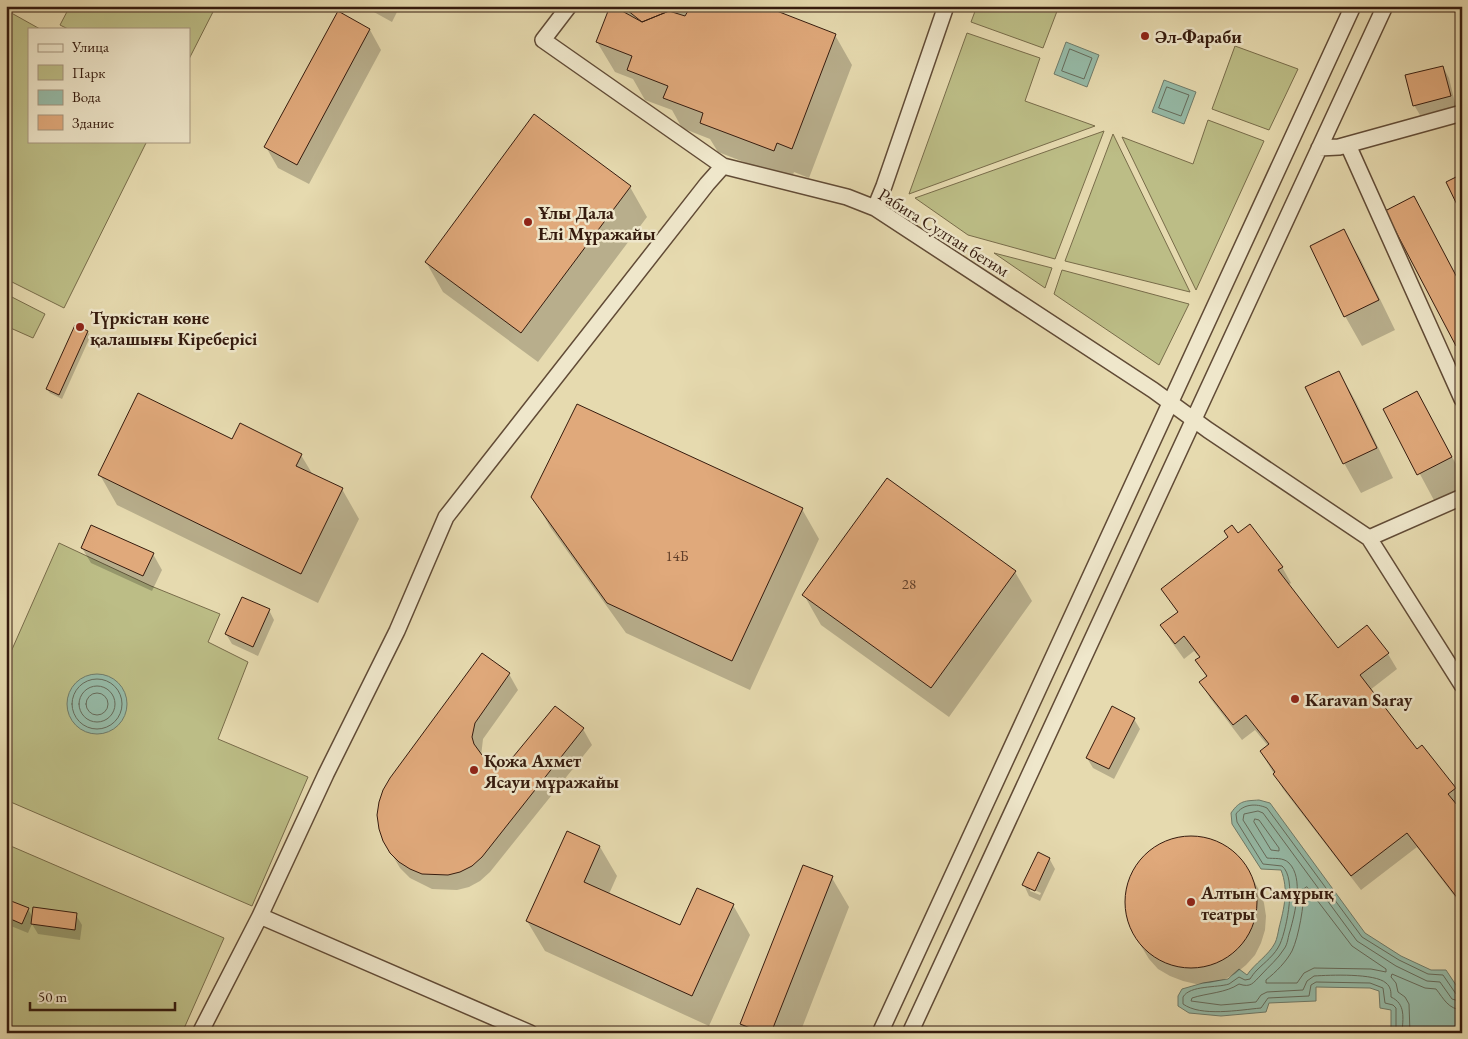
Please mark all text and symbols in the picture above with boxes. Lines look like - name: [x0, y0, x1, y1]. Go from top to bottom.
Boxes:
- place label: Әл-Фараби: [1155, 25, 1242, 48]
- legend: [28, 28, 190, 142]
- marker: Әл-Фараби: [1139, 30, 1151, 42]
- text: Улица: [71, 37, 109, 56]
- text: Парк: [72, 63, 105, 82]
- text: Вода: [72, 87, 101, 106]
- text: Здание: [72, 113, 114, 132]
- street label: Рабига Султан бегим: [874, 182, 1014, 282]
- place label: Ұлы Дала Елі Мұражайы: [538, 201, 656, 245]
- marker: Ұлы Дала Елі Мұражайы: [522, 216, 534, 228]
- place label: Түркістан көне қалашығы Кіреберісі: [90, 306, 258, 350]
- marker: Түркістан көне қалашығы Кіреберісі: [74, 321, 86, 333]
- house number: 14Б: [665, 546, 689, 565]
- house number: 28: [902, 574, 916, 593]
- place label: Karavan Saray: [1305, 688, 1413, 711]
- marker: Karavan Saray: [1289, 693, 1301, 705]
- place label: Қожа Ахмет Ясауи мұражайы: [483, 749, 619, 793]
- marker: Қожа Ахмет Ясауи мұражайы: [468, 764, 480, 776]
- place label: Алтын Самұрық театры: [1200, 881, 1334, 925]
- marker: Алтын Самұрық театры: [1185, 896, 1197, 908]
- scale bar: [30, 979, 175, 1011]
- text: 50 m: [38, 987, 67, 1006]

